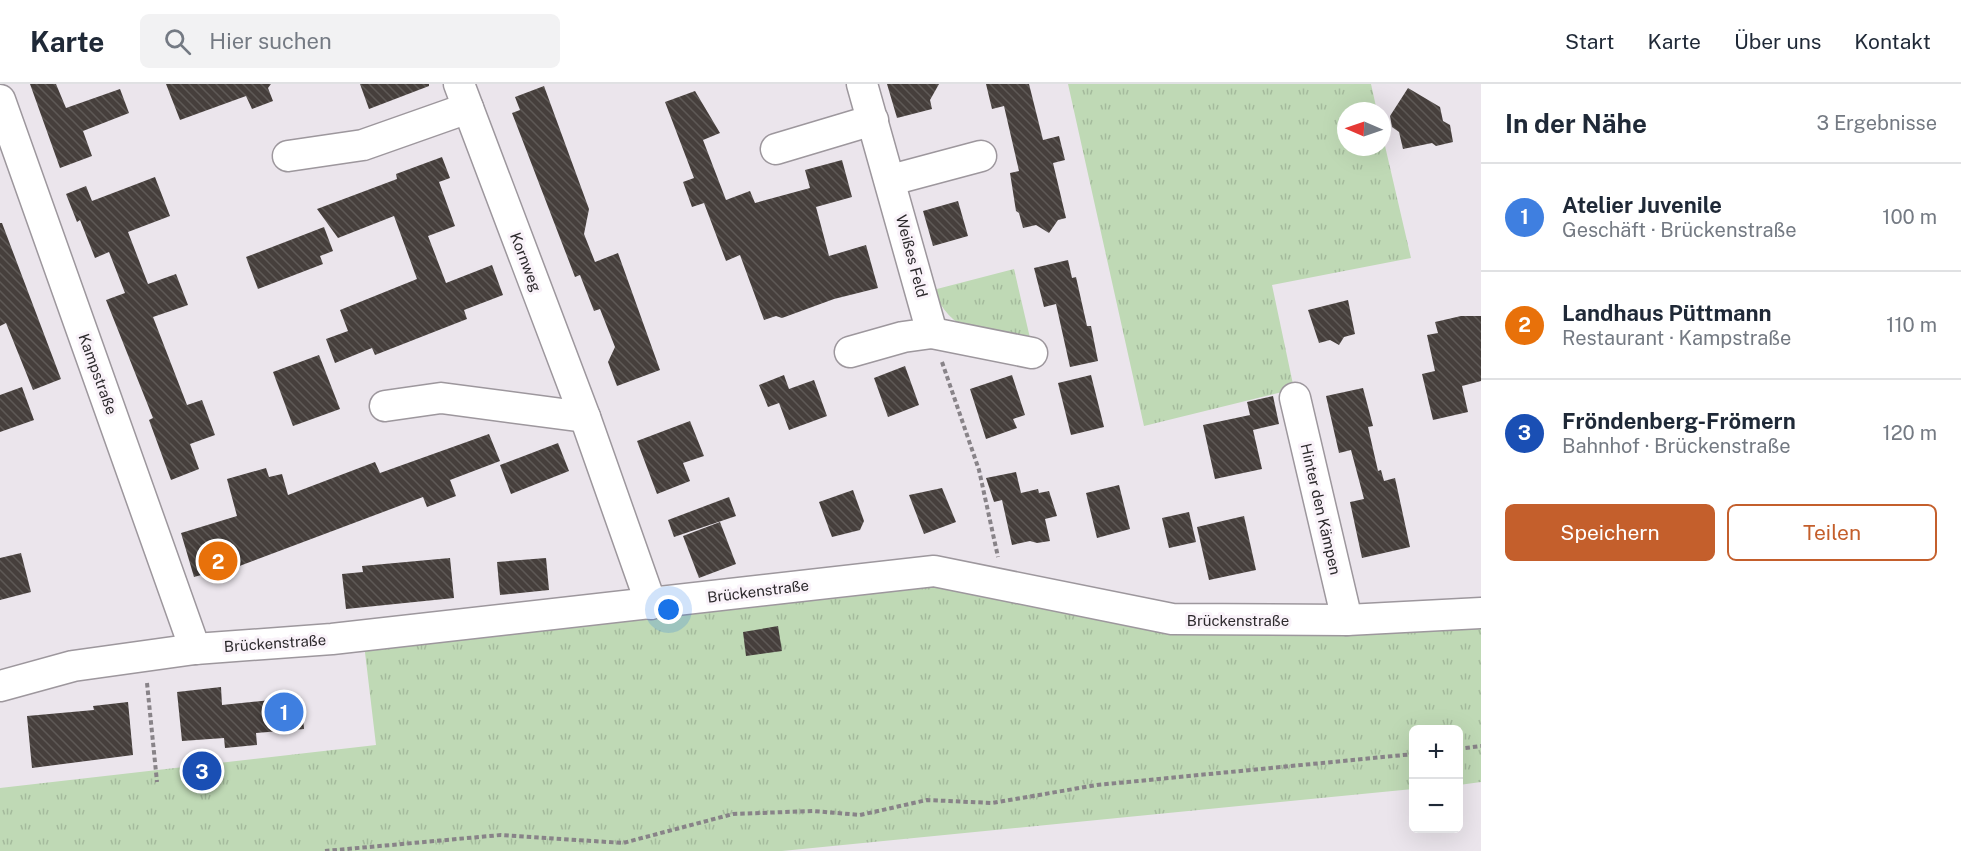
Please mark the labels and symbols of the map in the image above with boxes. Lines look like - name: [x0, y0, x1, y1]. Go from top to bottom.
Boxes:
- north arrow: [1337, 102, 1391, 156]
- street label: Weißes Feld: [893, 213, 931, 299]
- street label: Kornweg: [507, 230, 545, 294]
- street label: Kampstraße: [76, 331, 120, 417]
- street label: Hinter den Kämpen: [1298, 442, 1344, 576]
- pin: 2: [198, 538, 238, 584]
- street label: Brückenstraße: [706, 576, 810, 606]
- your location: [654, 595, 683, 624]
- street label: Brückenstraße: [1187, 612, 1289, 629]
- street label: Brückenstraße: [223, 631, 327, 655]
- pin: 1: [264, 690, 304, 734]
- pin: 3: [182, 748, 222, 794]

